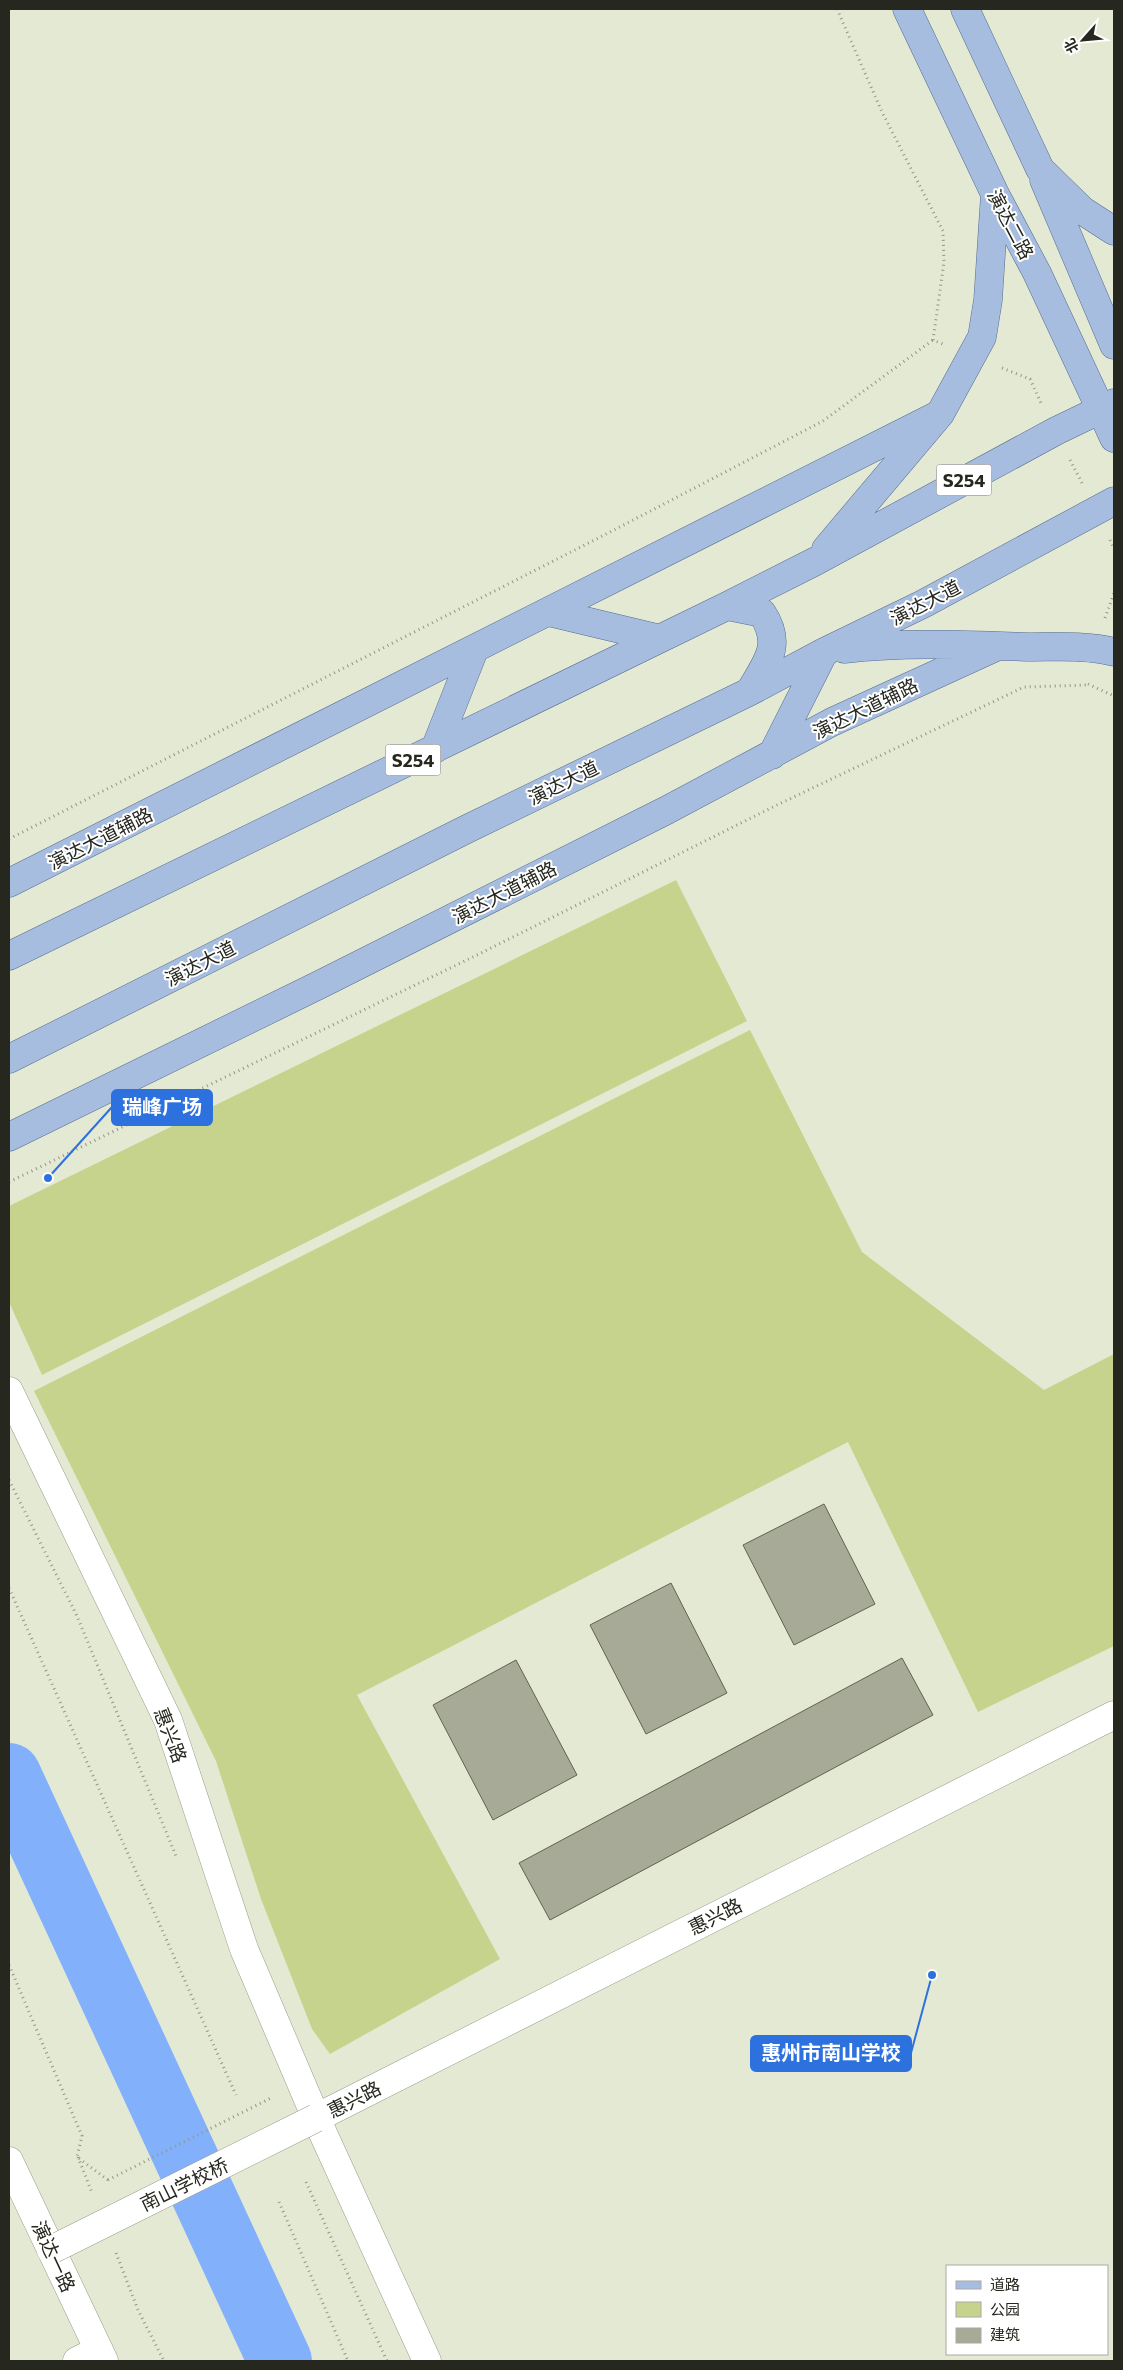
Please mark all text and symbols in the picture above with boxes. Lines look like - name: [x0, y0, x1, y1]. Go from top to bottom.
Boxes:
- north arrow: [1058, 15, 1108, 65]
- text: 北: [1060, 36, 1082, 56]
- street label: 演达二路: [983, 185, 1039, 263]
- road number: S254: [936, 464, 992, 496]
- street label: 演达大道: [886, 574, 964, 630]
- street label: 演达大道辅路: [809, 673, 921, 743]
- road number: S254: [386, 744, 440, 776]
- street label: 演达大道: [524, 755, 602, 809]
- street label: 演达大道辅路: [44, 802, 156, 874]
- street label: 演达大道辅路: [448, 856, 560, 928]
- street label: 演达大道: [161, 935, 239, 991]
- callout: 瑞峰广场: [112, 1090, 212, 1125]
- text: 瑞峰广场: [122, 1094, 202, 1118]
- street label: 惠兴路: [150, 1704, 192, 1766]
- street label: 惠兴路: [684, 1893, 746, 1939]
- callout: 惠州市南山学校: [751, 2036, 911, 2071]
- text: 惠州市南山学校: [761, 2040, 901, 2064]
- street label: 惠兴路: [323, 2076, 385, 2122]
- street label: 南山学校桥: [136, 2153, 232, 2215]
- street label: 演达一路: [28, 2217, 80, 2295]
- legend: [946, 2265, 1108, 2355]
- text: 道路: [990, 2275, 1020, 2293]
- text: 公园: [990, 2300, 1020, 2318]
- text: 建筑: [990, 2325, 1020, 2343]

